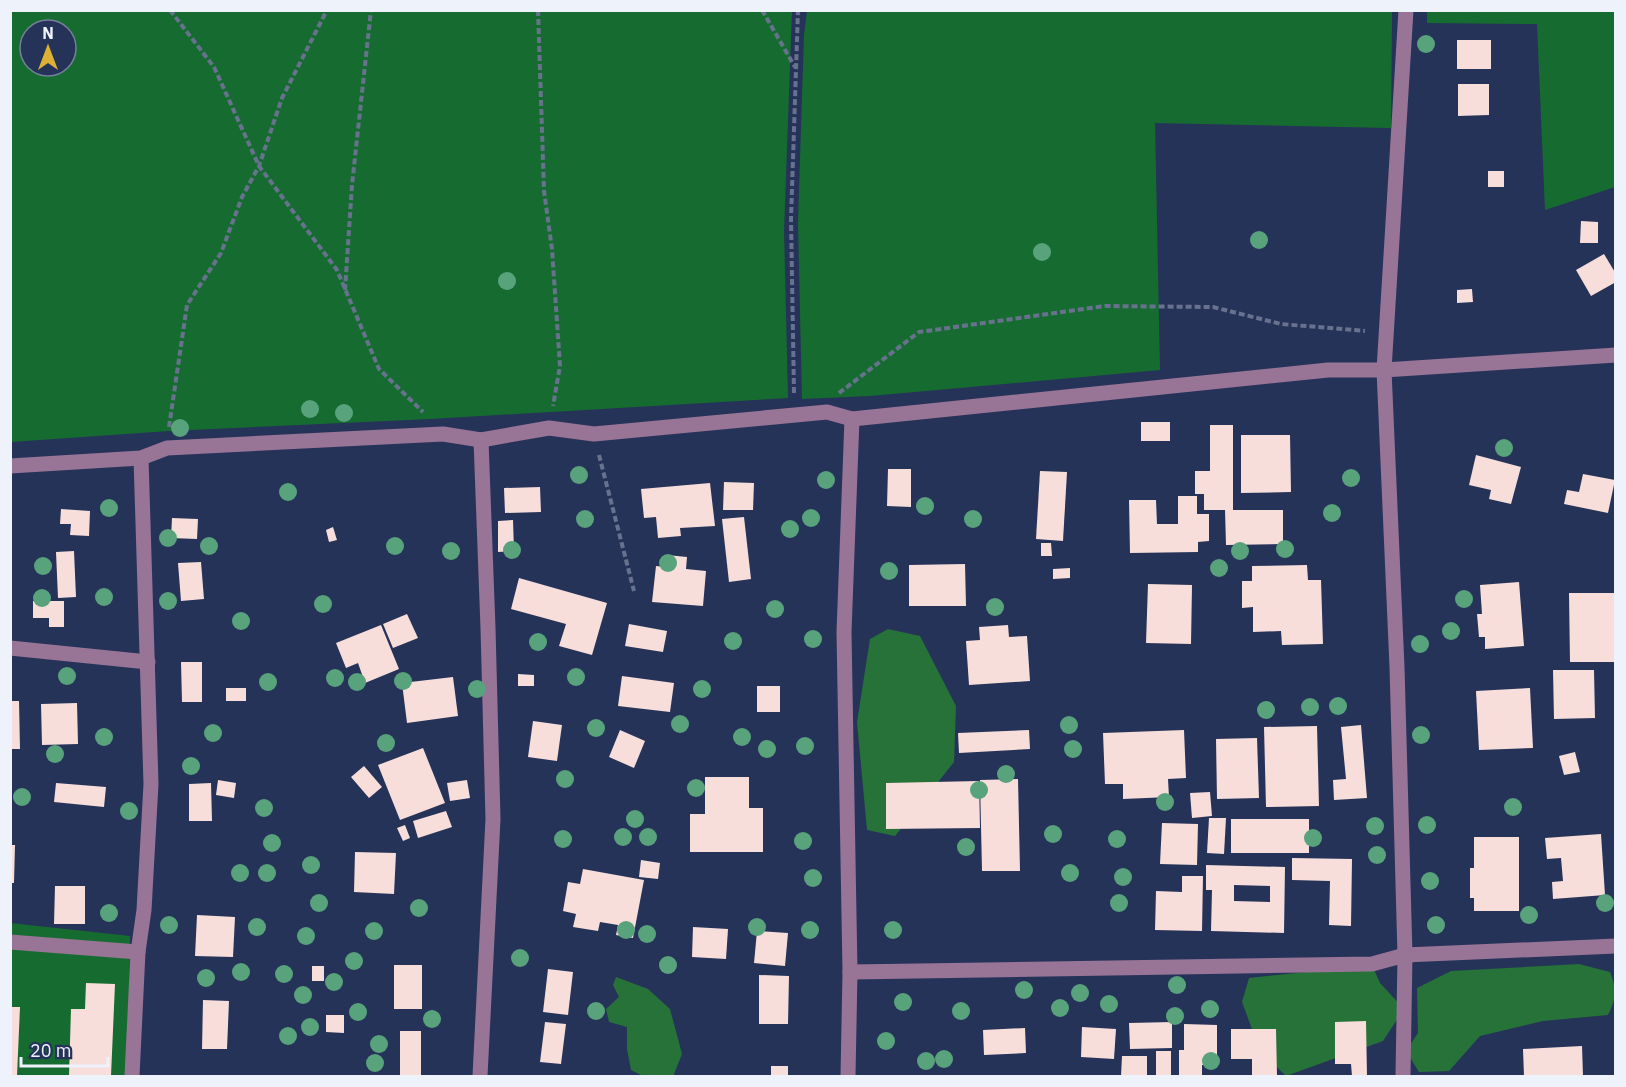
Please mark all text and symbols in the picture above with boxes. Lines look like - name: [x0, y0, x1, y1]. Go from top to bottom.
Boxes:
- north arrow: [18, 18, 78, 78]
- text: N: [42, 23, 54, 43]
- scale bar: [21, 1030, 108, 1068]
- text: 20 m: [30, 1039, 72, 1062]

